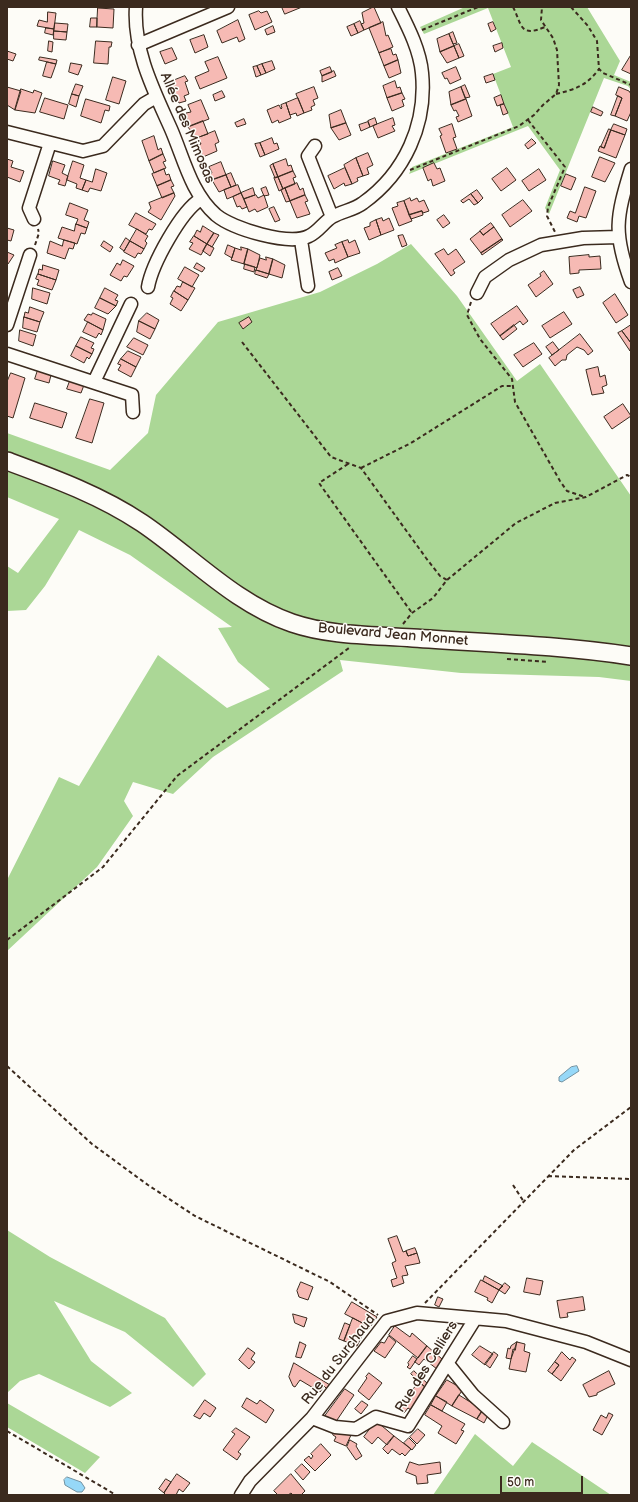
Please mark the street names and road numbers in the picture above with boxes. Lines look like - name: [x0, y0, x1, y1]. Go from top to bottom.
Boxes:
- street label: Allée des Mimosas: [156, 70, 218, 186]
- street label: Boulevard Jean Monnet: [317, 620, 469, 650]
- street label: Rue du Surchaud: [299, 1312, 379, 1408]
- street label: Rue des Celliers: [392, 1318, 462, 1416]

